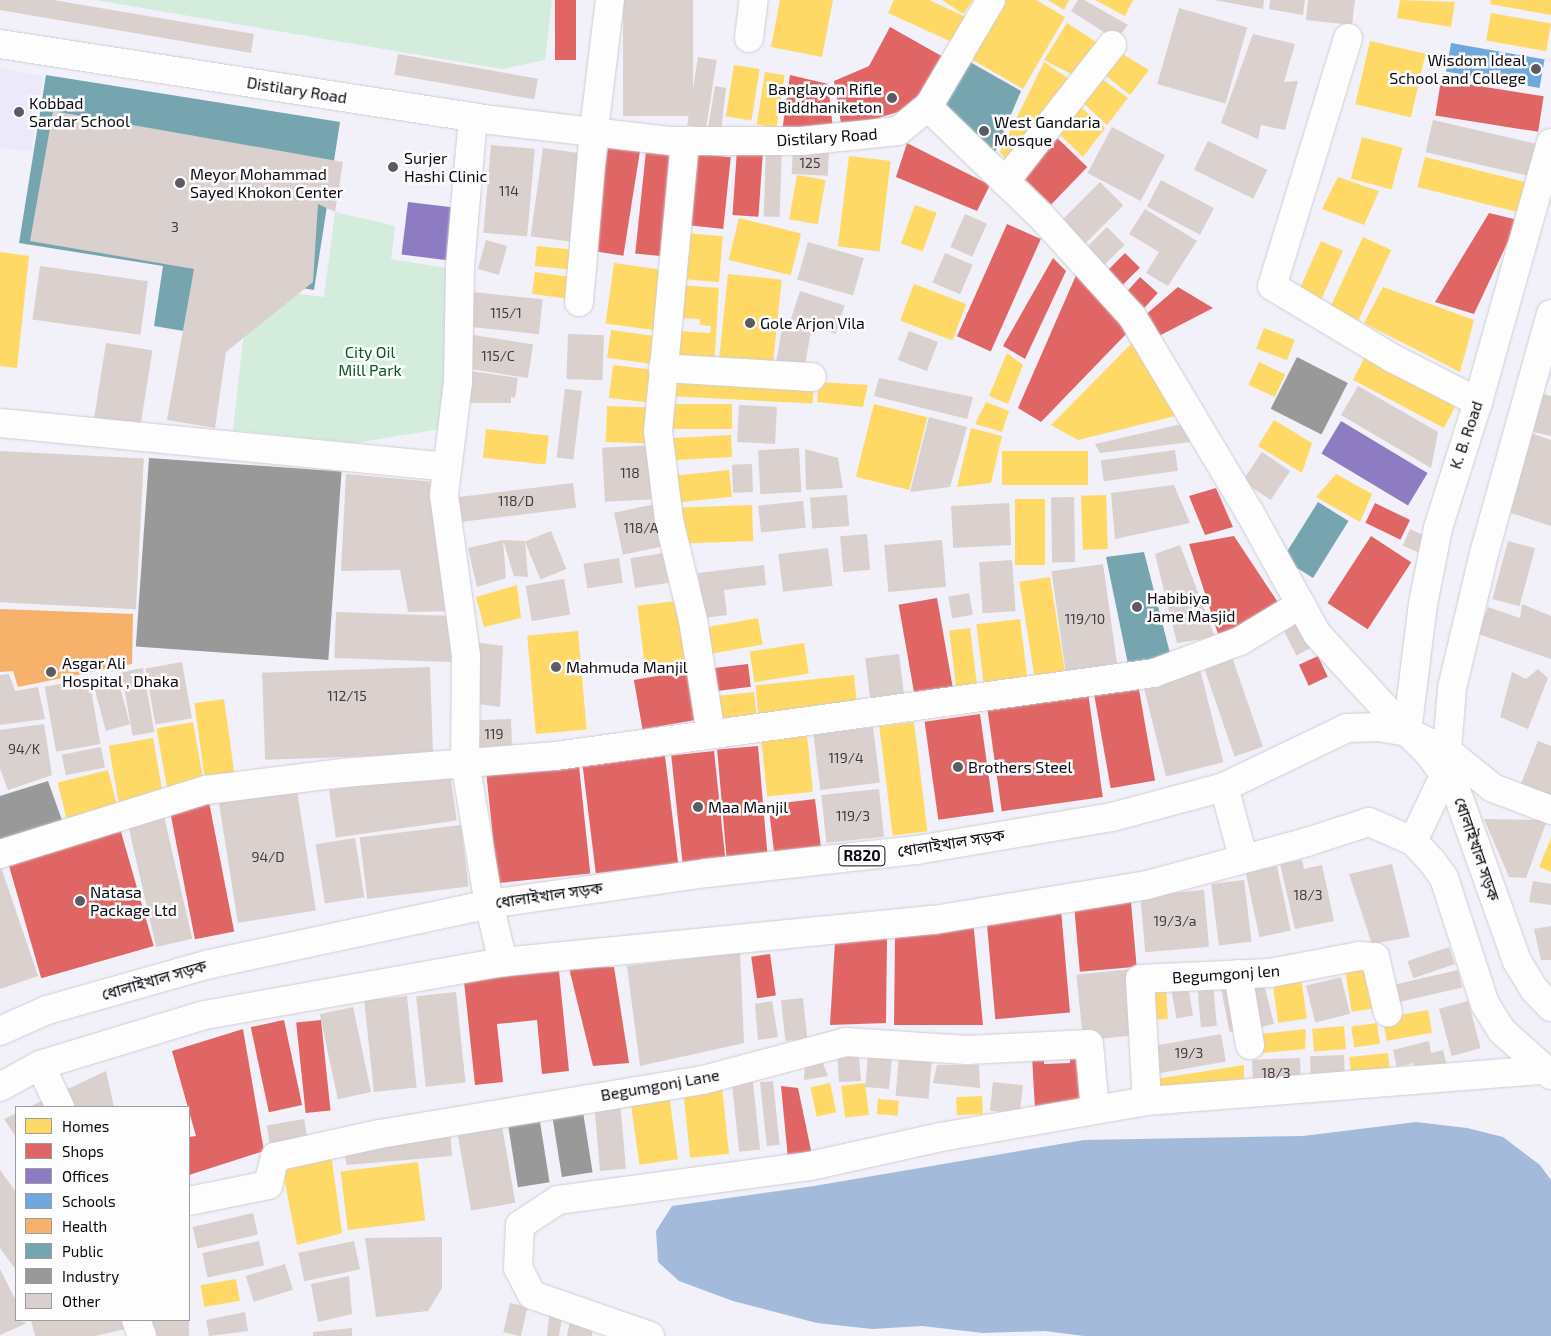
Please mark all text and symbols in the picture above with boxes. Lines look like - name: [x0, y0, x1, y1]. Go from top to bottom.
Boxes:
- place label: Wisdom Ideal School and College: [1389, 50, 1526, 88]
- marker: Wisdom Ideal School and College: [1530, 63, 1542, 75]
- street label: Distilary Road: [245, 73, 349, 107]
- place label: Banglayon Rifle Biddhaniketon: [768, 79, 882, 117]
- marker: Banglayon Rifle Biddhaniketon: [886, 92, 898, 104]
- place label: Kobbad Sardar School: [29, 93, 130, 131]
- marker: Kobbad Sardar School: [13, 106, 25, 118]
- place label: West Gandaria Mosque: [994, 112, 1101, 150]
- street label: Distilary Road: [776, 124, 878, 150]
- marker: West Gandaria Mosque: [978, 125, 990, 137]
- place label: Surjer Hashi Clinic: [404, 148, 487, 186]
- house number: 125: [800, 155, 820, 171]
- marker: Surjer Hashi Clinic: [386, 160, 400, 174]
- place label: Meyor Mohammad Sayed Khokon Center: [190, 164, 343, 202]
- marker: Meyor Mohammad Sayed Khokon Center: [174, 177, 186, 189]
- house number: 114: [499, 183, 519, 199]
- house number: 3: [171, 219, 179, 235]
- house number: 115/1: [490, 305, 522, 321]
- place label: Gole Arjon Vila: [760, 313, 866, 333]
- marker: Gole Arjon Vila: [744, 317, 756, 329]
- park label: City Oil Mill Park: [338, 342, 402, 380]
- house number: 115/C: [481, 348, 515, 364]
- street label: K. B. Road: [1445, 398, 1487, 472]
- house number: 118: [620, 465, 640, 481]
- house number: 118/D: [498, 493, 534, 509]
- house number: 118/A: [624, 520, 658, 536]
- place label: Habibiya Jame Masjid: [1147, 588, 1235, 626]
- marker: Habibiya Jame Masjid: [1131, 601, 1143, 613]
- house number: 119/10: [1065, 611, 1105, 627]
- place label: Asgar Ali Hospital , Dhaka: [62, 653, 179, 691]
- place label: Mahmuda Manjil: [566, 657, 688, 677]
- marker: Mahmuda Manjil: [550, 661, 562, 673]
- marker: Asgar Ali Hospital , Dhaka: [44, 665, 58, 679]
- house number: 112/15: [327, 688, 367, 704]
- house number: 119: [484, 726, 504, 742]
- house number: 94/K: [8, 741, 40, 757]
- house number: 119/4: [829, 750, 863, 766]
- place label: Brothers Steel: [968, 757, 1072, 777]
- marker: Brothers Steel: [952, 761, 964, 773]
- street label: ধোলাইখাল সড়ক: [1450, 795, 1504, 903]
- place label: Maa Manjil: [708, 797, 788, 817]
- marker: Maa Manjil: [692, 801, 704, 813]
- house number: 119/3: [836, 808, 870, 824]
- street label: ধোলাইখাল সড়ক: [896, 825, 1006, 861]
- road number: R820: [838, 844, 886, 868]
- house number: 94/D: [251, 849, 285, 865]
- street label: ধোলাইখাল সড়ক: [494, 878, 604, 912]
- place label: Natasa Package Ltd: [90, 882, 177, 920]
- house number: 18/3: [1293, 887, 1323, 903]
- marker: Natasa Package Ltd: [74, 895, 86, 907]
- house number: 19/3/a: [1153, 913, 1197, 929]
- street label: ধোলাইখাল সড়ক: [99, 956, 209, 1004]
- street label: Begumgonj len: [1171, 961, 1281, 987]
- house number: 19/3: [1175, 1045, 1203, 1061]
- street label: Begumgonj Lane: [599, 1065, 721, 1105]
- house number: 18/3: [1261, 1065, 1291, 1081]
- legend: [15, 1106, 190, 1321]
- text: Homes: [62, 1117, 109, 1135]
- text: Shops: [62, 1142, 104, 1160]
- text: Offices: [62, 1167, 109, 1185]
- text: Schools: [62, 1192, 116, 1210]
- text: Health: [62, 1217, 107, 1235]
- text: Public: [62, 1242, 103, 1260]
- text: Industry: [62, 1267, 119, 1285]
- text: Other: [62, 1292, 101, 1310]

